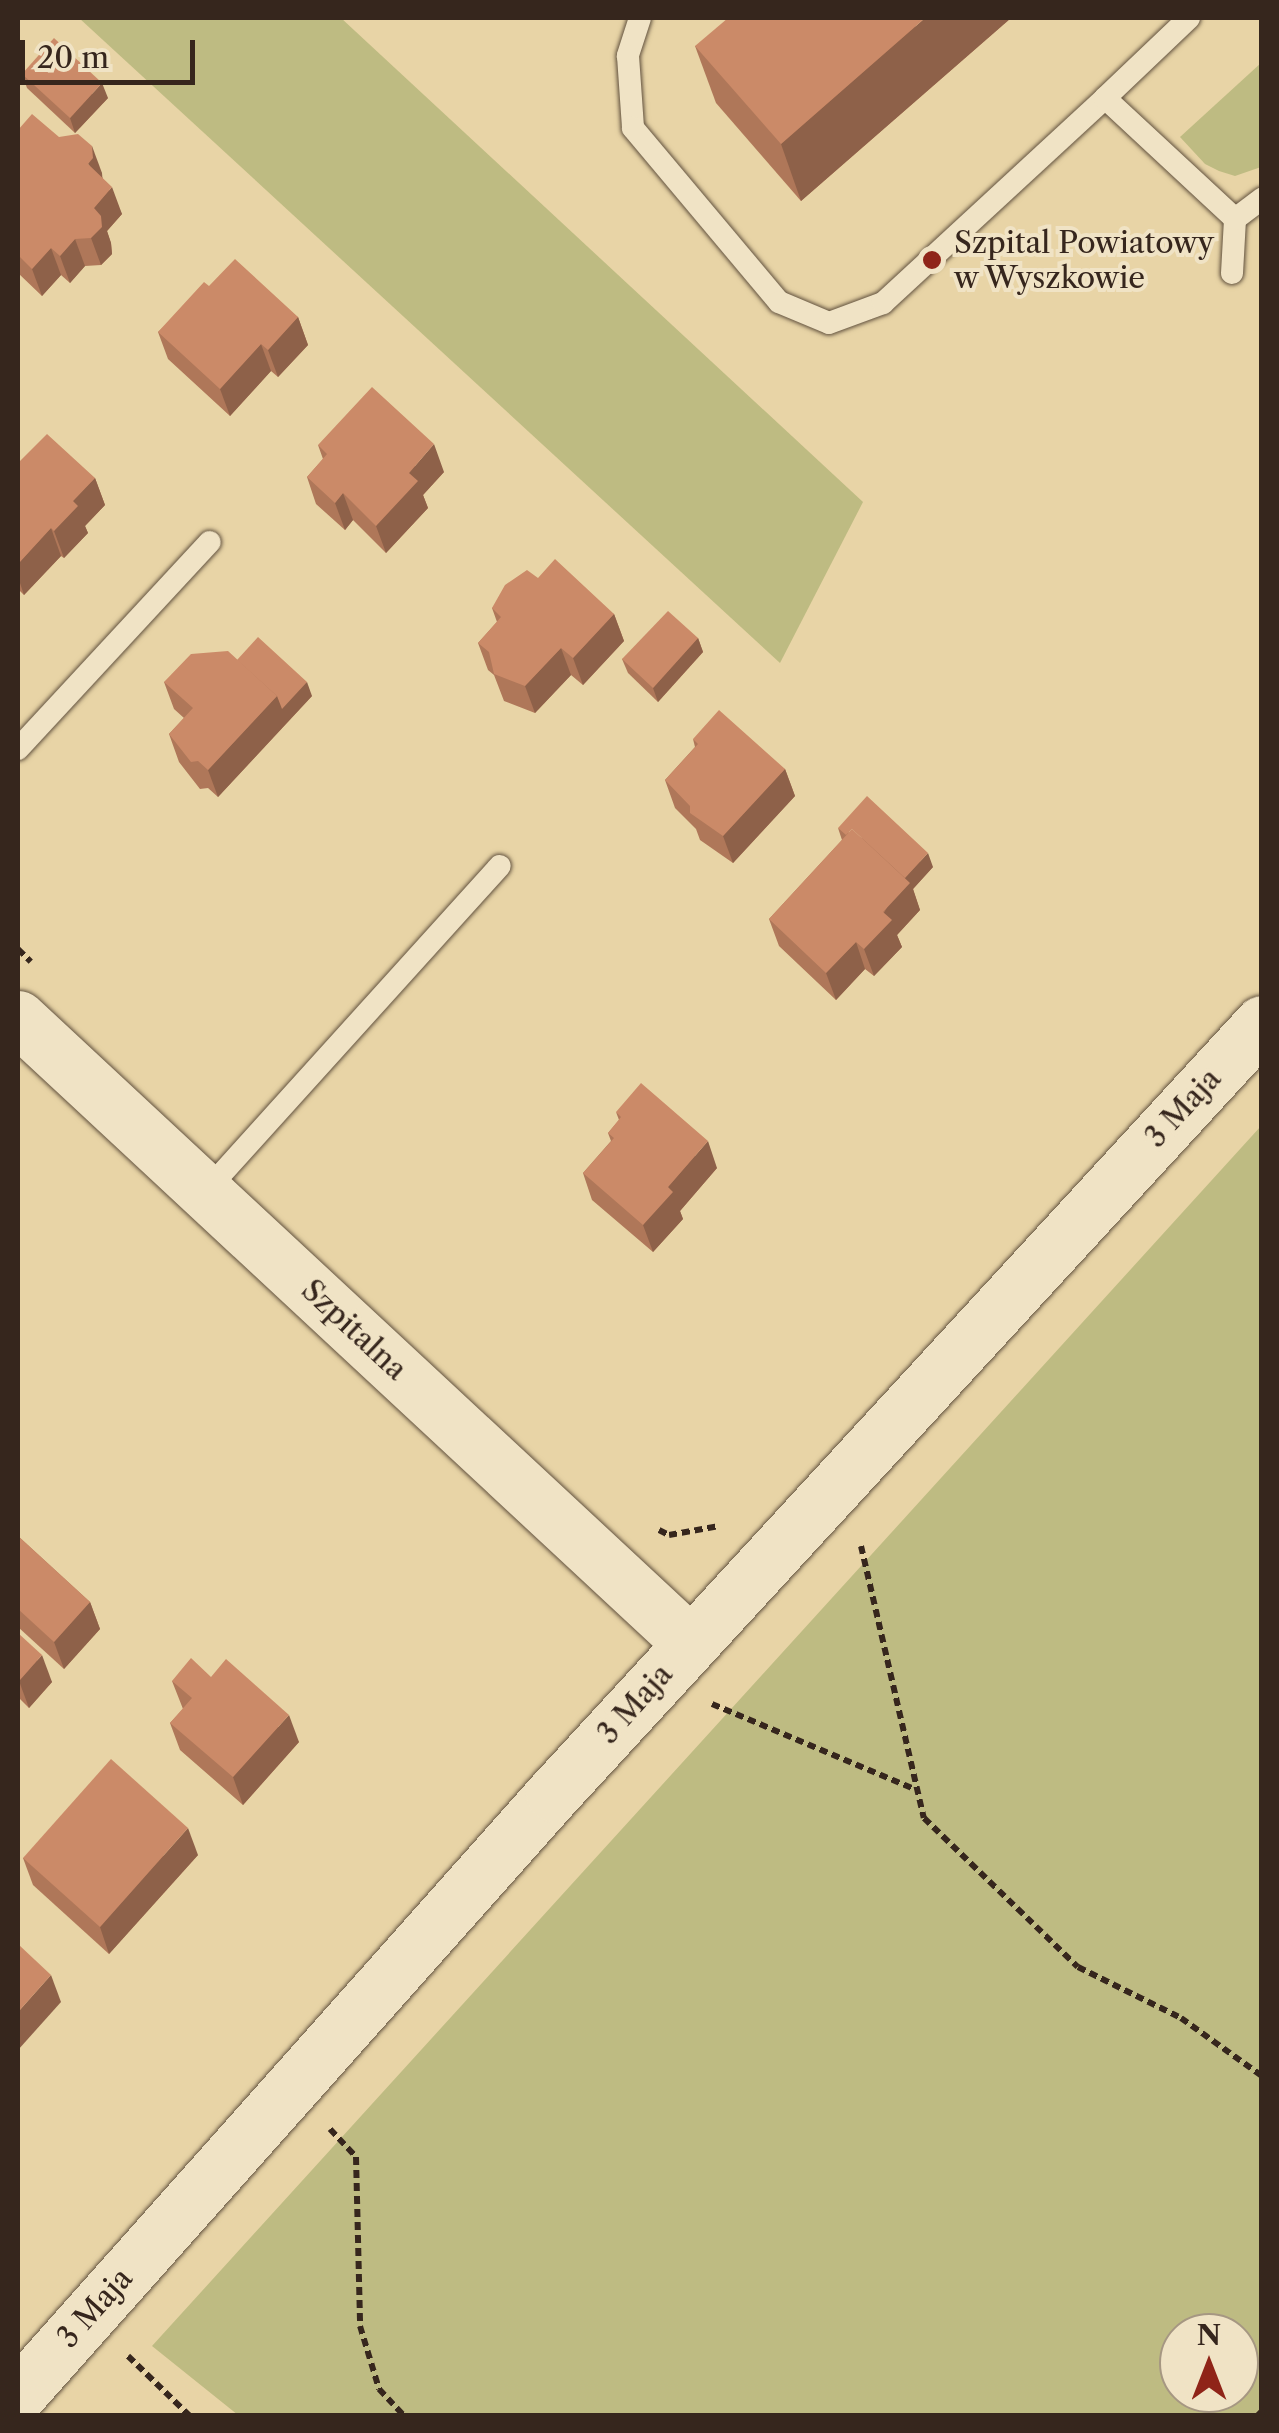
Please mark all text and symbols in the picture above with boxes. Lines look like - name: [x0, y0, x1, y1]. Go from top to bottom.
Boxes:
- scale bar: [25, 20, 200, 82]
- text: 20 m: [37, 39, 109, 76]
- place label: Szpital Powiatowy w Wyszkowie: [954, 225, 1214, 296]
- marker: Szpital Powiatowy w Wyszkowie: [919, 247, 945, 273]
- street label: 3 Maja: [1138, 1061, 1228, 1155]
- street label: Szpitalna: [294, 1272, 414, 1388]
- street label: 3 Maja: [590, 1657, 680, 1751]
- street label: 3 Maja: [50, 2261, 140, 2355]
- north arrow: [1159, 2313, 1259, 2413]
- text: N: [1197, 2318, 1221, 2352]

